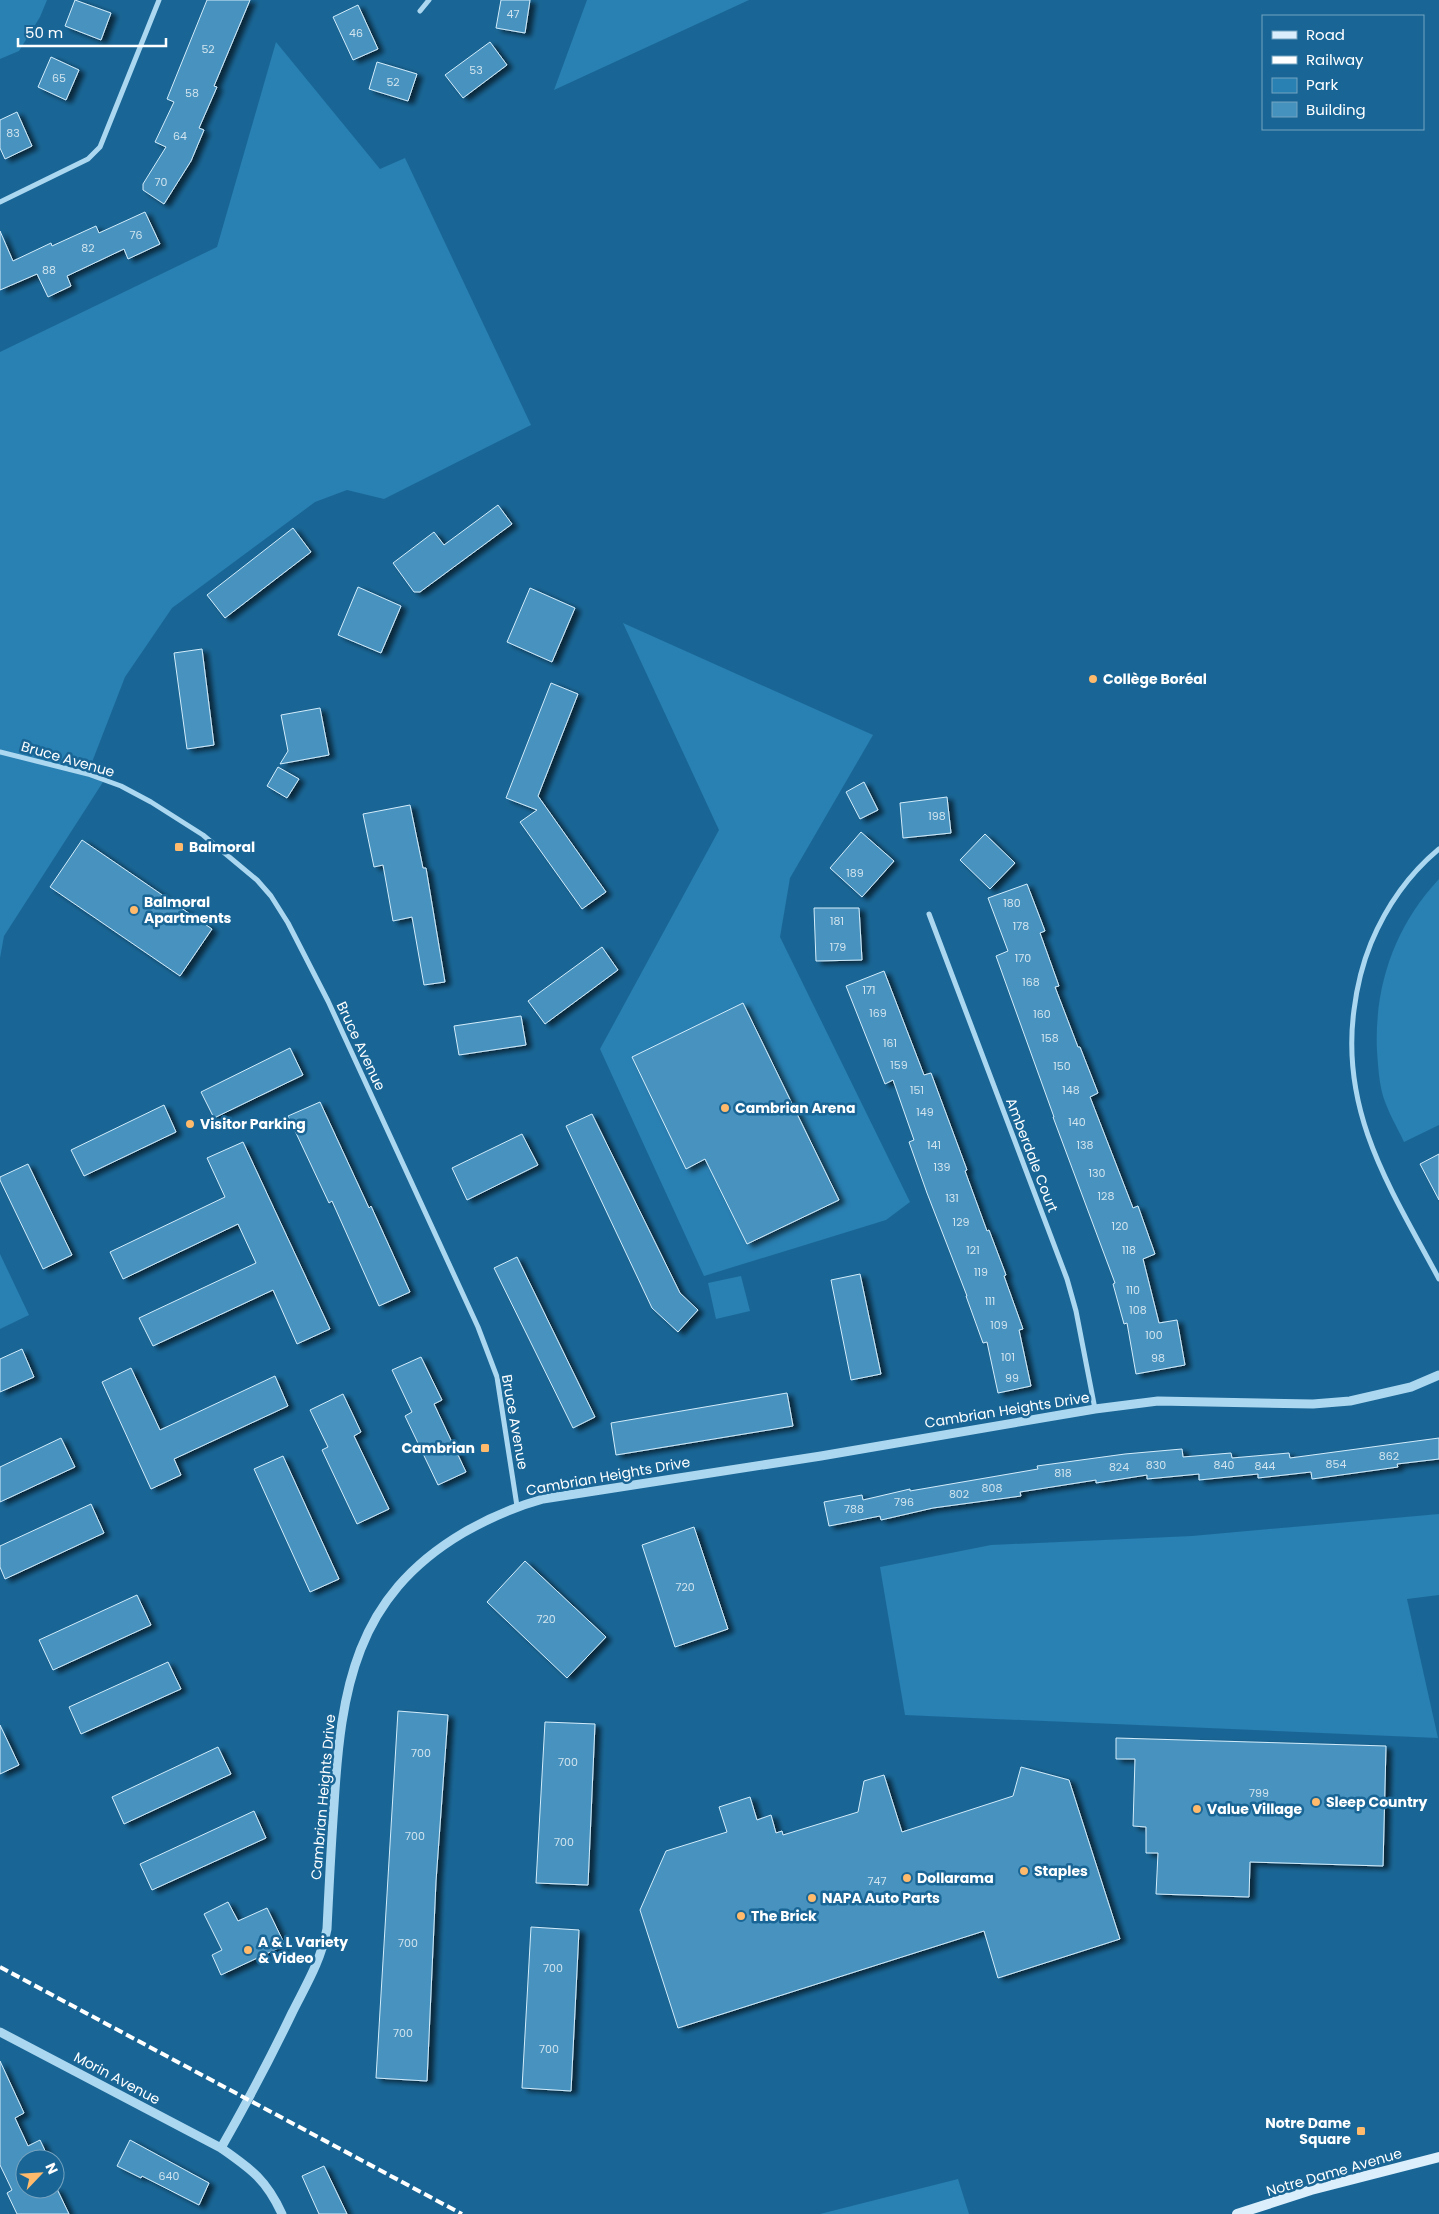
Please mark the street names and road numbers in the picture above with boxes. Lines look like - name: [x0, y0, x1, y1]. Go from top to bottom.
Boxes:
- street label: Bruce Avenue: [19, 736, 117, 782]
- street label: Bruce Avenue: [332, 998, 391, 1094]
- street label: Amberdale Court: [1001, 1095, 1063, 1215]
- street label: Bruce Avenue: [497, 1373, 533, 1471]
- street label: Cambrian Heights Drive: [923, 1387, 1091, 1433]
- street label: Cambrian Heights Drive: [524, 1452, 692, 1500]
- street label: Cambrian Heights Drive: [306, 1713, 340, 1881]
- street label: Morin Avenue: [70, 2047, 164, 2109]
- street label: Notre Dame Avenue: [1264, 2143, 1404, 2201]

